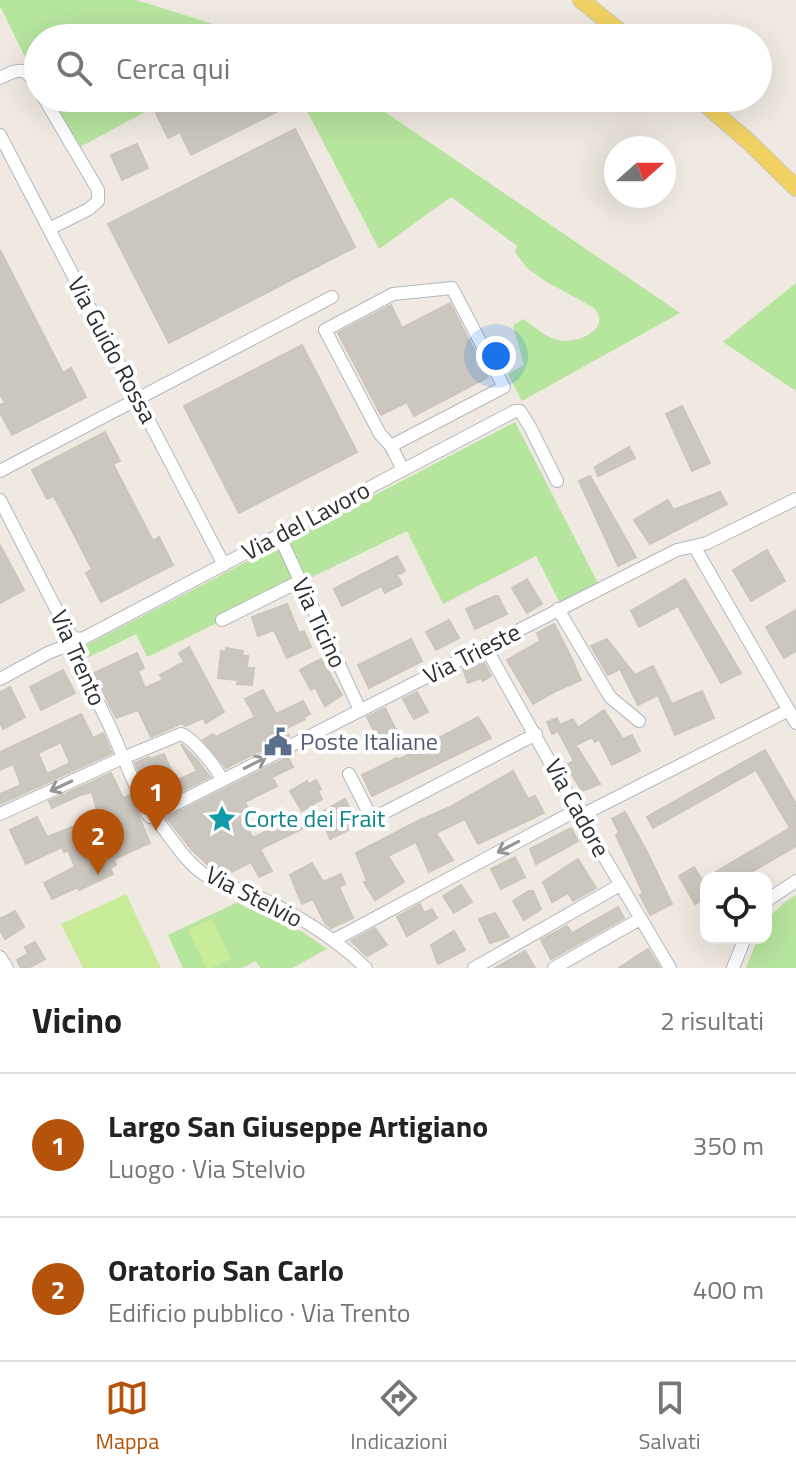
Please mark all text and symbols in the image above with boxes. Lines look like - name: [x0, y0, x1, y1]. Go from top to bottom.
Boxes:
- search box: [24, 24, 772, 112]
- text: Cerca qui: [116, 45, 230, 91]
- icon: search: [52, 46, 96, 90]
- north arrow: [604, 136, 676, 208]
- street label: Via Guido Rossa: [59, 270, 167, 429]
- your location: [476, 336, 516, 376]
- street label: Via del Lavoro: [235, 471, 376, 569]
- street label: Via Ticino: [283, 572, 356, 674]
- street label: Via Trento: [42, 604, 116, 711]
- street label: Via Trieste: [417, 613, 526, 693]
- place label: Poste Italiane: [300, 723, 438, 759]
- public building icon: Poste Italiane: [263, 727, 293, 757]
- street label: Via Cadore: [536, 752, 620, 863]
- one-way arrow: [242, 755, 266, 771]
- pin: 1: [130, 765, 182, 831]
- one-way arrow: [49, 779, 73, 794]
- place label: Corte dei Frait: [244, 800, 386, 836]
- place icon: Corte dei Frait: [207, 804, 237, 834]
- pin: 2: [72, 809, 124, 875]
- one-way arrow: [496, 839, 520, 855]
- street label: Via Stelvio: [200, 856, 309, 936]
- map controls: [700, 872, 772, 944]
- button: locate: [700, 872, 772, 944]
- text: Vicino: [32, 994, 122, 1046]
- text: 2 risultati: [660, 1001, 764, 1040]
- text: Largo San Giuseppe Artigiano: [108, 1103, 488, 1149]
- text: 1: [51, 1126, 65, 1165]
- text: 350 m: [693, 1126, 764, 1165]
- text: Luogo · Via Stelvio: [108, 1149, 306, 1188]
- text: Oratorio San Carlo: [108, 1247, 344, 1293]
- text: 2: [51, 1270, 65, 1309]
- text: 400 m: [693, 1270, 764, 1309]
- text: Edificio pubblico · Via Trento: [108, 1293, 411, 1332]
- tab: Mappa: [95, 1376, 159, 1458]
- tab: Indicazioni: [350, 1376, 448, 1458]
- tab: Salvati: [639, 1376, 701, 1458]

